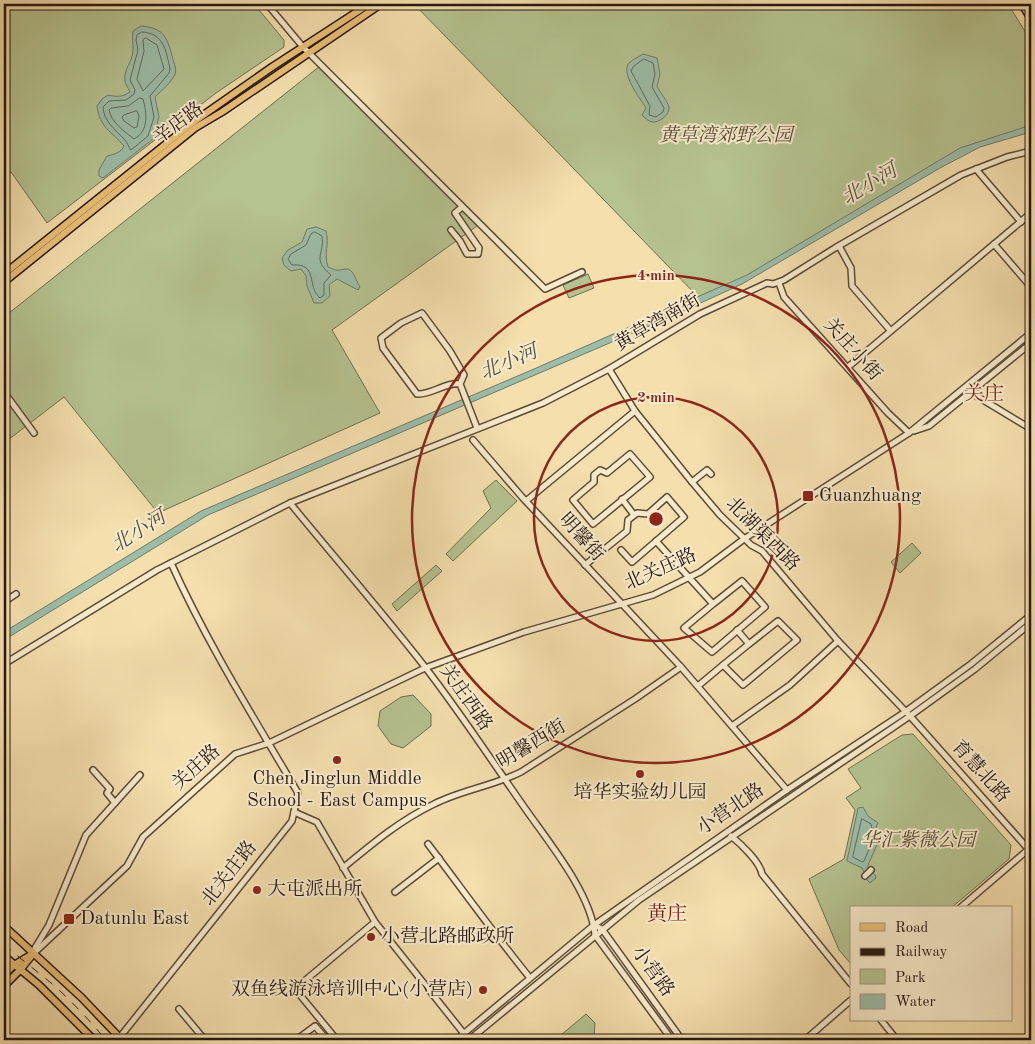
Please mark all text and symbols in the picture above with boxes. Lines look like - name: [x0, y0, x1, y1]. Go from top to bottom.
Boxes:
- street label: 辛店路: [149, 98, 208, 148]
- park label: 黄草湾郊野公园: [659, 124, 795, 146]
- water label: 北小河: [838, 158, 903, 209]
- text: 4 min: [637, 269, 675, 284]
- street label: 黄草湾南街: [611, 288, 704, 355]
- street label: 关庄小街: [820, 314, 886, 385]
- water label: 北小河: [477, 339, 543, 384]
- district label: 关庄: [964, 383, 1004, 405]
- text: 2 min: [637, 391, 675, 406]
- place label: Guanzhuang: [819, 487, 922, 506]
- marker: Guanzhuang: [801, 489, 815, 503]
- street label: 北湖渠西路: [722, 493, 804, 575]
- water label: 北小河: [107, 504, 172, 556]
- street label: 明馨街: [555, 508, 610, 566]
- centre of rings: [647, 510, 665, 528]
- street label: 北关庄路: [622, 544, 700, 594]
- street label: 关庄西路: [435, 660, 496, 735]
- street label: 明馨西街: [492, 714, 569, 773]
- street label: 育慧北路: [948, 735, 1015, 807]
- street label: 关庄路: [168, 740, 225, 794]
- marker: Chen Jinglun Middle School - East Campus: [331, 754, 343, 766]
- marker: 培华实验幼儿园: [634, 768, 646, 780]
- place label: Chen Jinglun Middle School - East Campus: [247, 770, 427, 811]
- street label: 小营北路: [693, 779, 768, 839]
- place label: 培华实验幼儿园: [573, 781, 707, 803]
- park label: 华汇紫薇公园: [861, 830, 978, 851]
- street label: 北关庄路: [198, 837, 261, 910]
- place label: 大屯派出所: [267, 878, 362, 900]
- marker: 大屯派出所: [251, 884, 263, 896]
- district label: 黄庄: [647, 903, 687, 925]
- legend: [850, 906, 1012, 1022]
- place label: Datunlu East: [80, 910, 189, 929]
- marker: Datunlu East: [62, 912, 76, 926]
- text: Road: [895, 921, 929, 936]
- place label: 小营北路邮政所: [381, 926, 514, 947]
- marker: 小营北路邮政所: [365, 931, 377, 943]
- street label: 小营路: [628, 942, 678, 1001]
- text: Railway: [895, 945, 948, 960]
- text: Park: [895, 971, 926, 986]
- place label: 双鱼线游泳培训中心(小营店): [231, 978, 473, 1000]
- marker: 双鱼线游泳培训中心(小营店): [477, 984, 489, 996]
- text: Water: [895, 995, 936, 1010]

